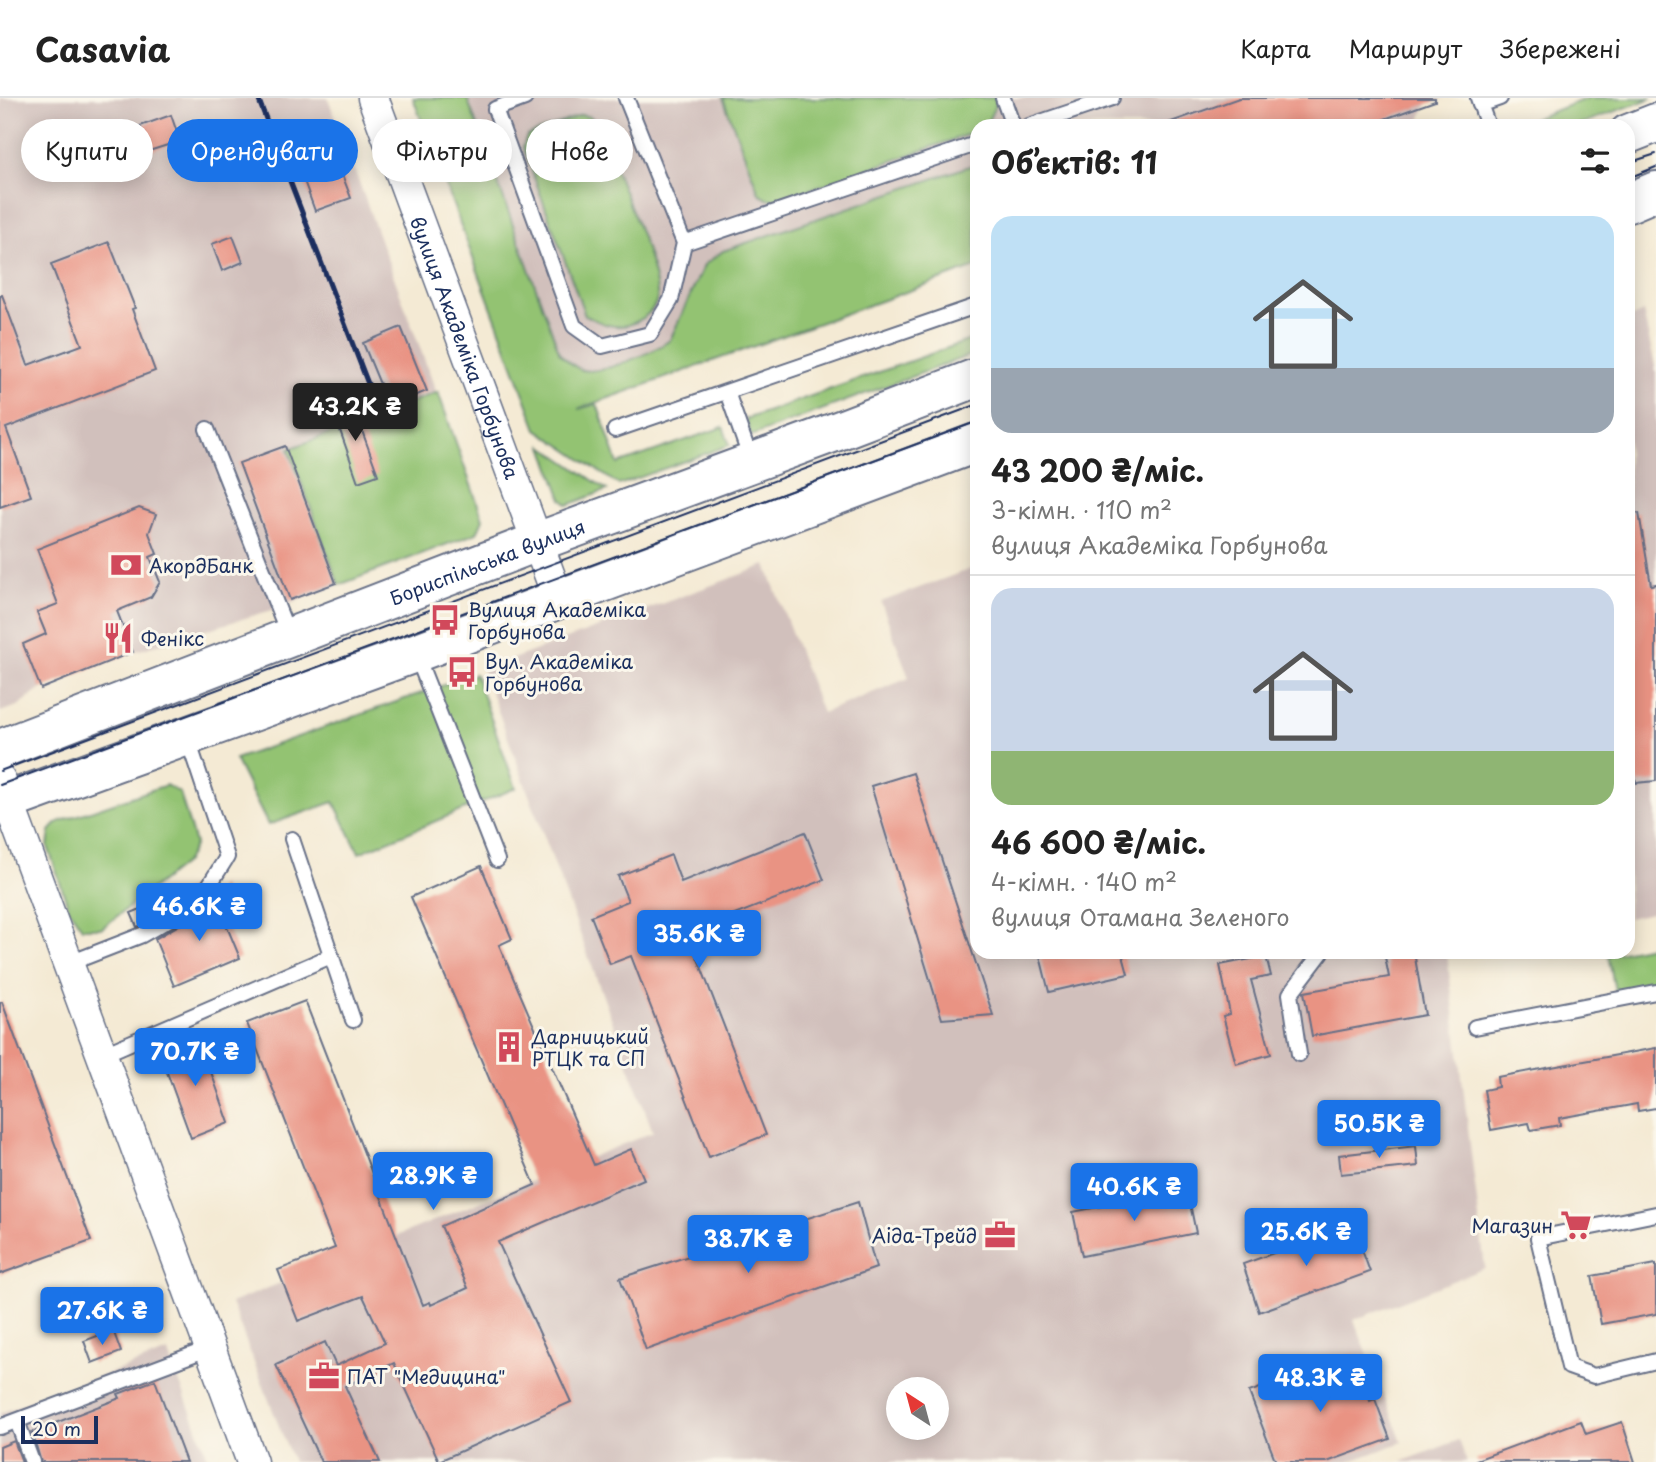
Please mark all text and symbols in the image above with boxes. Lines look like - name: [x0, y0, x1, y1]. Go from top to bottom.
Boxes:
- text: Casavia: [35, 23, 170, 73]
- text: Карта: [1240, 30, 1311, 66]
- text: Маршрут: [1349, 30, 1462, 66]
- text: Збережені: [1500, 30, 1621, 66]
- chip: Купити: [21, 119, 153, 182]
- chip: Орендувати: [167, 119, 358, 182]
- chip: Фільтри: [372, 119, 512, 182]
- chip: Нове: [526, 119, 633, 182]
- text: Об’єктів: 11: [991, 139, 1158, 184]
- icon: filters: [1576, 142, 1614, 180]
- street label: вулиця Академіка Горбунова: [404, 212, 527, 483]
- icon: home: [1240, 261, 1366, 387]
- pin: 43.2K ₴: [290, 384, 420, 443]
- text: 43.2K ₴: [309, 388, 401, 423]
- text: 43 200 ₴/міс.: [991, 447, 1204, 492]
- text: 3-кімн. · 110 m²: [991, 492, 1172, 527]
- street label: Бориспільська вулиця: [386, 512, 589, 612]
- text: вулиця Академіка Горбунова: [991, 527, 1328, 562]
- bank icon: АкордБанк: [109, 548, 143, 582]
- place label: АкордБанк: [149, 551, 254, 579]
- place label: Вулиця Академіка Горбунова: [468, 595, 646, 645]
- bus stop icon: Вулиця Академіка Горбунова: [428, 603, 462, 637]
- restaurant icon: Фенікс: [101, 621, 135, 655]
- place label: Фенікс: [141, 624, 204, 652]
- icon: home: [1240, 633, 1366, 759]
- place label: Вул. Академіка Горбунова: [485, 647, 633, 697]
- bus stop icon: Вул. Академіка Горбунова: [445, 655, 479, 689]
- text: 46 600 ₴/міс.: [991, 819, 1206, 864]
- text: 4-кімн. · 140 m²: [991, 864, 1177, 899]
- pin: 46.6K ₴: [134, 884, 264, 943]
- text: 46.6K ₴: [152, 888, 246, 923]
- text: вулиця Отамана Зеленого: [991, 899, 1290, 934]
- pin: 35.6K ₴: [634, 910, 764, 970]
- text: 35.6K ₴: [653, 915, 745, 950]
- place label: Дарницький РТЦК та СП: [531, 1022, 649, 1072]
- pin: 70.7K ₴: [130, 1028, 260, 1088]
- building icon: Дарницький РТЦК та СП: [492, 1030, 526, 1064]
- text: 70.7K ₴: [151, 1033, 239, 1068]
- pin: 50.5K ₴: [1314, 1100, 1444, 1160]
- text: 50.5K ₴: [1333, 1105, 1425, 1140]
- pin: 28.9K ₴: [368, 1152, 498, 1212]
- text: 28.9K ₴: [389, 1157, 477, 1192]
- pin: 40.6K ₴: [1069, 1164, 1199, 1223]
- text: 40.6K ₴: [1087, 1168, 1181, 1203]
- pin: 25.6K ₴: [1241, 1208, 1371, 1268]
- supermarket icon: Магазин: [1559, 1208, 1593, 1242]
- place label: Магазин: [1472, 1211, 1553, 1239]
- text: 25.6K ₴: [1261, 1213, 1351, 1248]
- pin: 38.7K ₴: [683, 1216, 813, 1275]
- office icon: Аіда-Трейд: [983, 1218, 1017, 1252]
- text: 38.7K ₴: [704, 1220, 792, 1255]
- place label: Аіда-Трейд: [872, 1221, 977, 1249]
- pin: 27.6K ₴: [37, 1288, 167, 1347]
- text: 27.6K ₴: [56, 1292, 148, 1327]
- pin: 48.3K ₴: [1255, 1354, 1385, 1414]
- office icon: ПАТ "Медицина": [307, 1359, 341, 1393]
- text: 48.3K ₴: [1274, 1359, 1366, 1394]
- place label: ПАТ "Медицина": [347, 1362, 506, 1390]
- north arrow: [886, 1377, 948, 1440]
- map controls: [886, 1377, 949, 1440]
- scale bar: [21, 1413, 98, 1445]
- text: 20 m: [32, 1414, 81, 1442]

